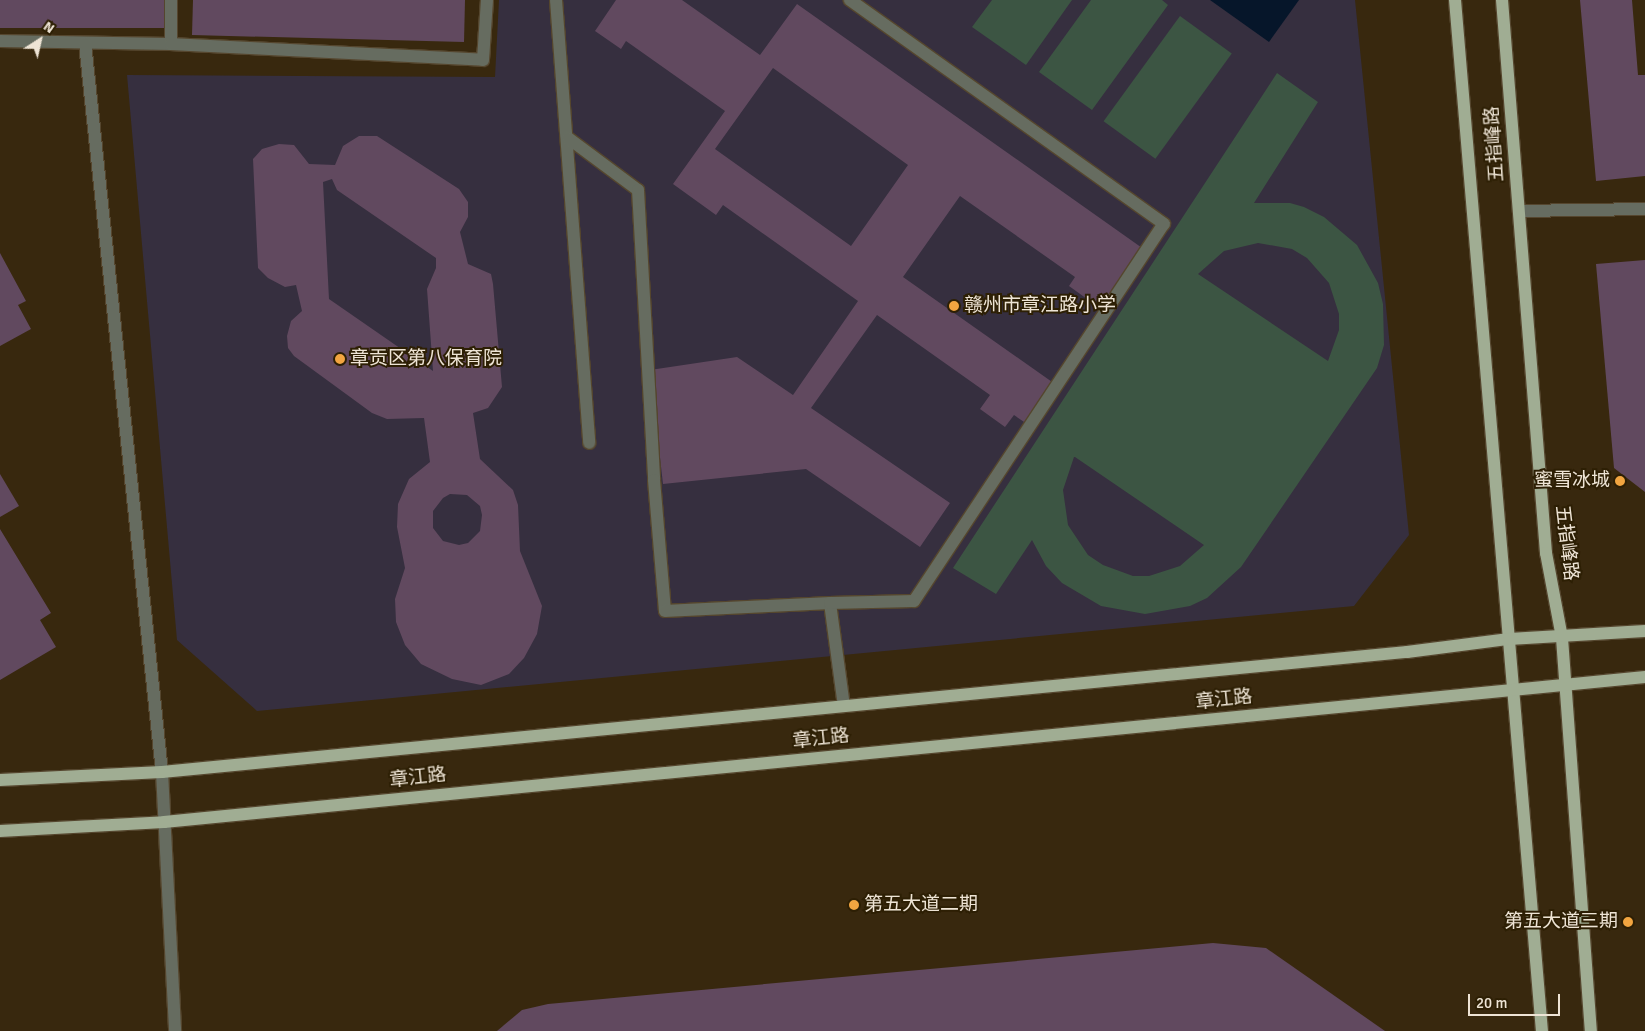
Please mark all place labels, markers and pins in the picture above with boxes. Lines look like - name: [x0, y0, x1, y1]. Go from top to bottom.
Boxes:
- place label: 赣州市章江路小学: [964, 295, 1116, 317]
- marker: 赣州市章江路小学: [948, 300, 960, 312]
- place label: 章贡区第八保育院: [350, 348, 502, 370]
- marker: 章贡区第八保育院: [334, 353, 346, 365]
- place label: 蜜雪冰城: [1534, 470, 1610, 492]
- marker: 蜜雪冰城: [1614, 475, 1626, 487]
- place label: 第五大道二期: [864, 894, 978, 916]
- marker: 第五大道二期: [848, 899, 860, 911]
- place label: 第五大道三期: [1504, 911, 1618, 933]
- marker: 第五大道三期: [1622, 916, 1634, 928]

